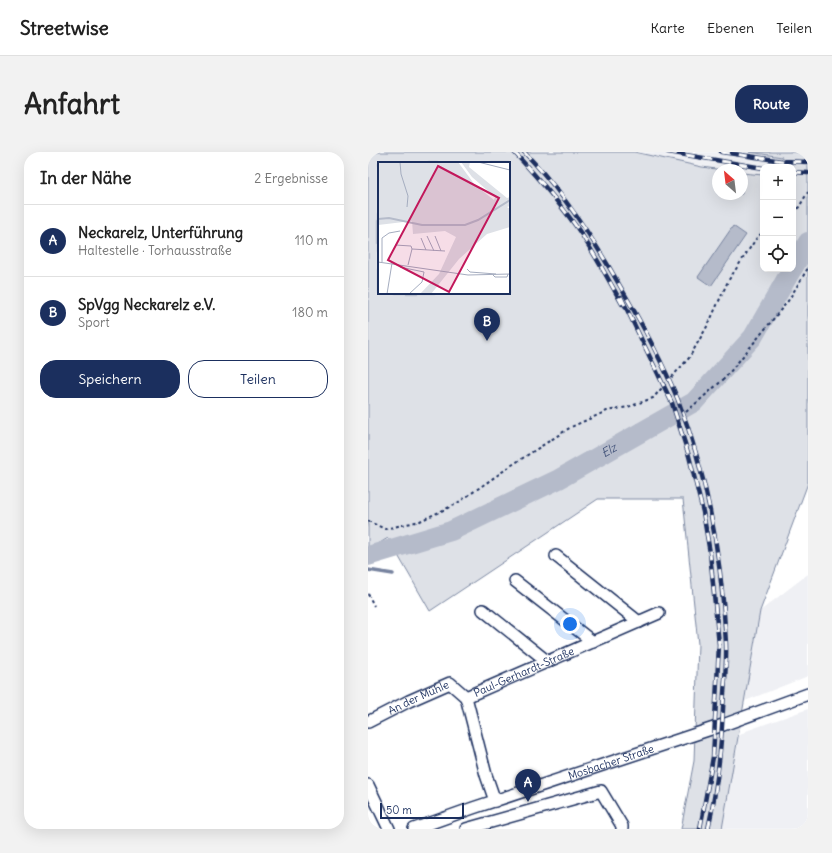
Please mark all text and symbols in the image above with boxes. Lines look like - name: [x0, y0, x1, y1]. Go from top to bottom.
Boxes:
- text: Streetwise: [20, 16, 109, 40]
- text: Karte: [651, 19, 685, 37]
- text: Ebenen: [707, 19, 754, 37]
- text: Teilen: [776, 19, 812, 37]
- button: Route: [735, 85, 808, 123]
- text: Anfahrt: [24, 86, 120, 122]
- inset map: [378, 162, 510, 294]
- north arrow: [712, 164, 748, 200]
- map controls: [760, 164, 796, 272]
- button: +: [760, 164, 796, 200]
- text: In der Nähe: [40, 167, 132, 189]
- text: 2 Ergebnisse: [254, 170, 328, 187]
- button: −: [760, 200, 796, 236]
- text: Neckarelz, Unterführung: [78, 223, 243, 242]
- text: A: [49, 232, 57, 249]
- text: 110 m: [295, 232, 328, 249]
- button: locate: [760, 236, 796, 272]
- text: Haltestelle · Torhausstraße: [78, 242, 232, 259]
- text: SpVgg Neckarelz e.V.: [78, 295, 215, 314]
- text: B: [49, 304, 57, 321]
- text: 180 m: [292, 304, 328, 321]
- pin: B: [474, 308, 500, 341]
- text: Sport: [78, 314, 110, 331]
- button: Speichern: [40, 360, 180, 398]
- button: Teilen: [188, 360, 328, 398]
- water label: Elz: [598, 439, 620, 460]
- your location: [560, 614, 580, 634]
- street label: Paul-Gerhardt-Straße: [471, 644, 576, 700]
- street label: An der Mühle: [385, 677, 451, 718]
- street label: Mosbacher Straße: [566, 741, 656, 783]
- pin: A: [515, 769, 541, 802]
- scale bar: [380, 801, 464, 820]
- text: 50 m: [386, 803, 412, 817]

